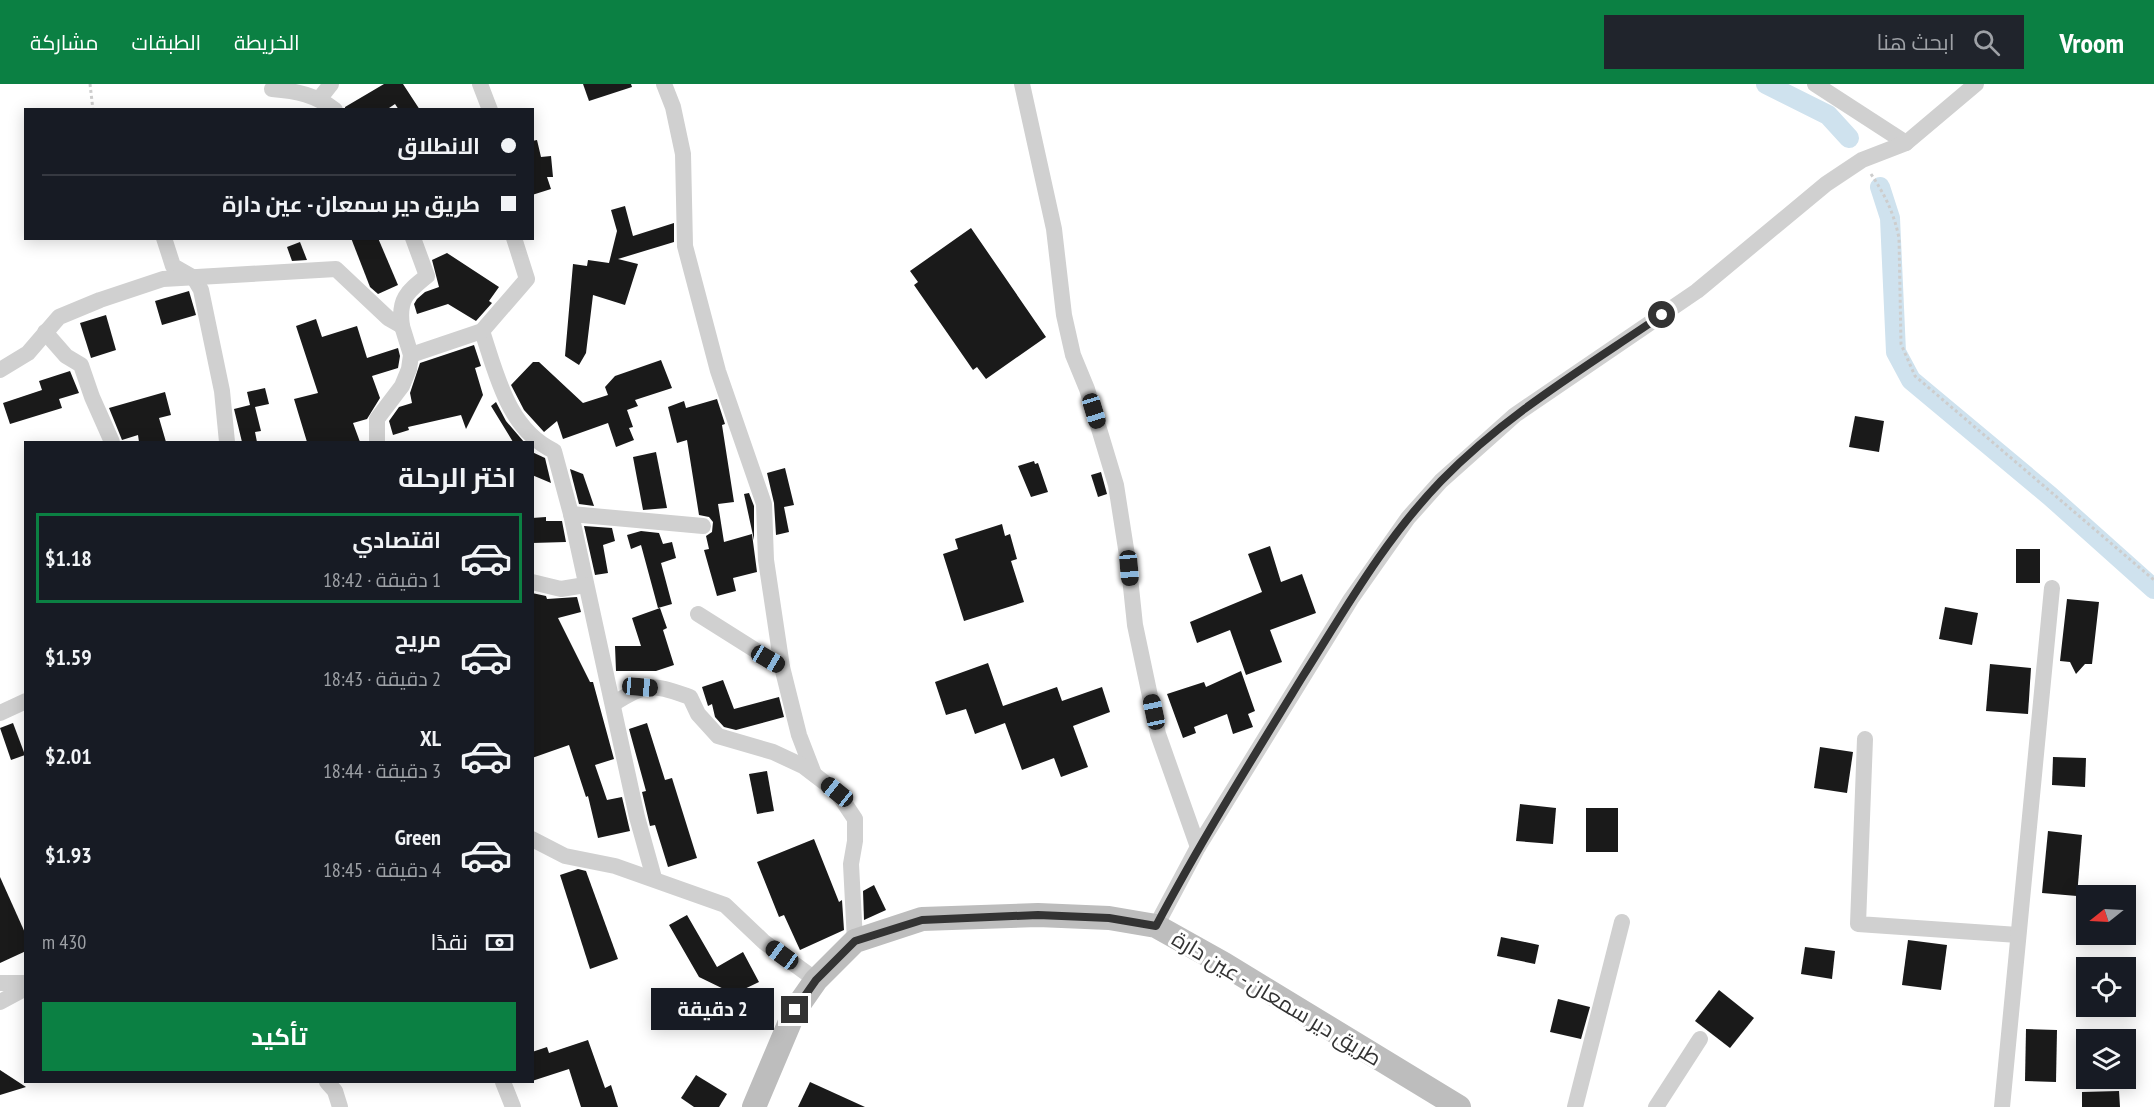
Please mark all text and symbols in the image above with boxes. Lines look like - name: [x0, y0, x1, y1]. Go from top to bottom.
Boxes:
- search box: [1604, 15, 2024, 69]
- text: Vroom: [2060, 24, 2124, 61]
- icon: search: [1970, 26, 2003, 59]
- text: ابحث هنا: [1876, 28, 1955, 56]
- text: مشاركة: [30, 29, 99, 56]
- text: الطبقات: [132, 29, 201, 56]
- text: الخريطة: [234, 29, 300, 56]
- text: الانطلاق: [397, 132, 480, 160]
- text: طريق دير سمعان - عين دارة: [222, 190, 480, 218]
- route start: [1648, 301, 1675, 328]
- car: [1080, 391, 1108, 431]
- text: اختر الرحلة: [398, 460, 516, 494]
- text: اقتصادي: [352, 526, 441, 554]
- icon: car: [459, 531, 513, 585]
- text: $1.18: [45, 544, 92, 572]
- car: [1118, 549, 1140, 587]
- text: 1 دقيقة · 18:42: [323, 567, 441, 593]
- text: مريح: [395, 625, 441, 653]
- icon: car: [459, 630, 513, 684]
- car: [748, 642, 788, 676]
- text: $1.59: [45, 643, 92, 671]
- text: 2 دقيقة · 18:43: [323, 666, 441, 692]
- car: [621, 676, 659, 698]
- car: [1141, 693, 1167, 731]
- text: XL: [420, 724, 441, 752]
- icon: car: [459, 729, 513, 783]
- text: $2.01: [45, 742, 92, 770]
- text: 3 دقيقة · 18:44: [323, 758, 441, 784]
- car: [817, 774, 857, 810]
- text: Green: [395, 823, 441, 851]
- icon: car: [459, 828, 513, 882]
- text: $1.93: [45, 841, 92, 869]
- text: 4 دقيقة · 18:45: [323, 857, 441, 883]
- north arrow: [2076, 885, 2136, 945]
- map controls: [2076, 885, 2136, 1089]
- street label: طريق دير سمعان - عين دارة: [1167, 924, 1387, 1072]
- icon: cash: [483, 926, 516, 959]
- text: نقدًا: [430, 928, 468, 956]
- text: 430 m: [42, 929, 86, 955]
- car: [762, 937, 802, 973]
- button: locate: [2076, 957, 2136, 1017]
- callout: 2 دقيقة: [651, 989, 774, 1031]
- text: 2 دقيقة: [677, 996, 748, 1022]
- route end: [781, 996, 808, 1023]
- button: تأكيد: [42, 1002, 516, 1071]
- button: layers: [2076, 1029, 2136, 1089]

